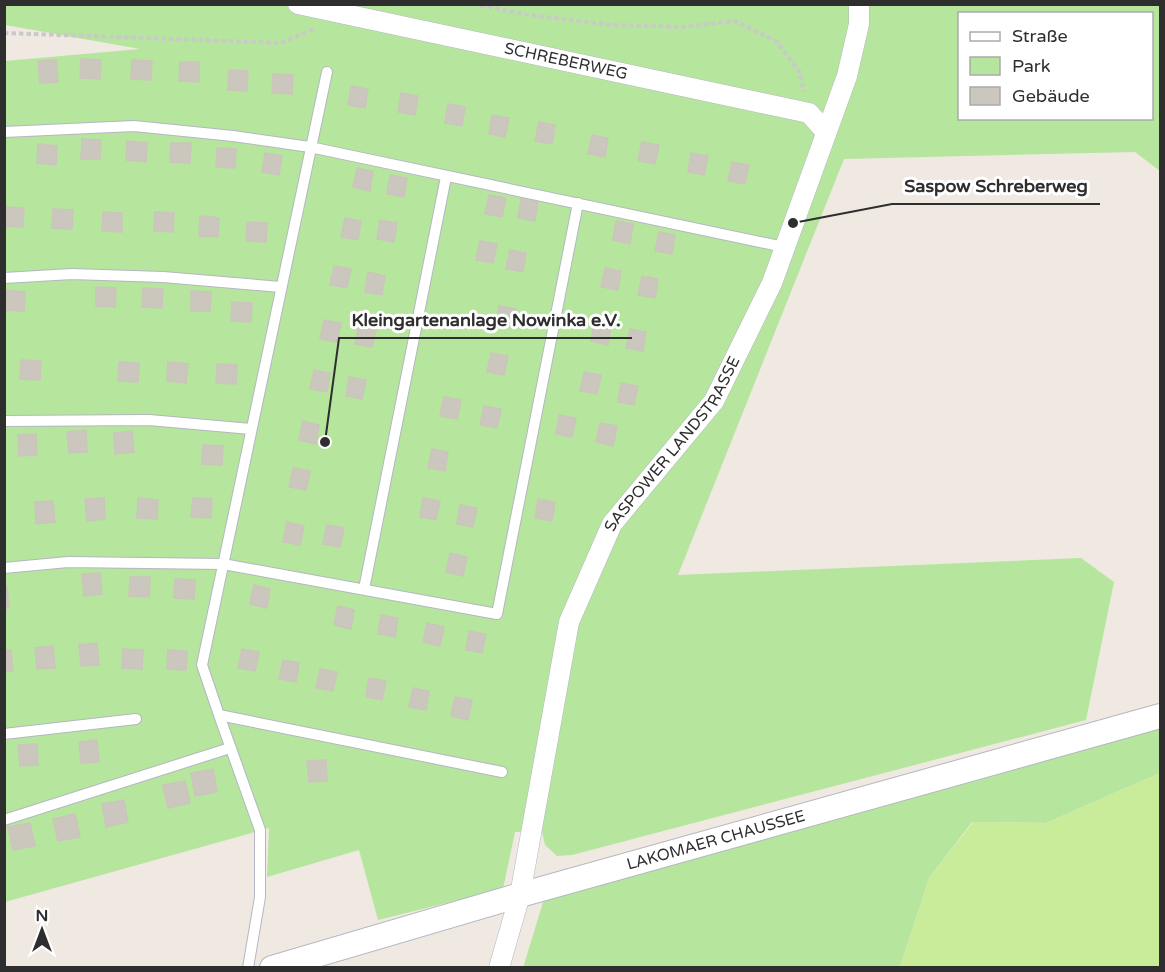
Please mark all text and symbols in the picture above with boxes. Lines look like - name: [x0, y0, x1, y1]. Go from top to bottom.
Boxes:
- legend: [958, 12, 1153, 120]
- text: Straße: [1012, 25, 1068, 47]
- street label: SCHREBERWEG: [502, 38, 630, 84]
- text: Park: [1012, 55, 1051, 77]
- text: Gebäude: [1012, 85, 1090, 107]
- callout: Saspow Schreberweg: [892, 168, 1100, 204]
- text: Saspow Schreberweg: [904, 175, 1088, 197]
- callout: Kleingartenanlage Nowinka e.V.: [339, 302, 632, 338]
- text: Kleingartenanlage Nowinka e.V.: [351, 309, 621, 331]
- street label: SASPOWER LANDSTRASSE: [600, 353, 744, 534]
- street label: LAKOMAER CHAUSSEE: [624, 806, 807, 875]
- north arrow: [12, 900, 72, 960]
- text: N: [36, 906, 48, 926]

